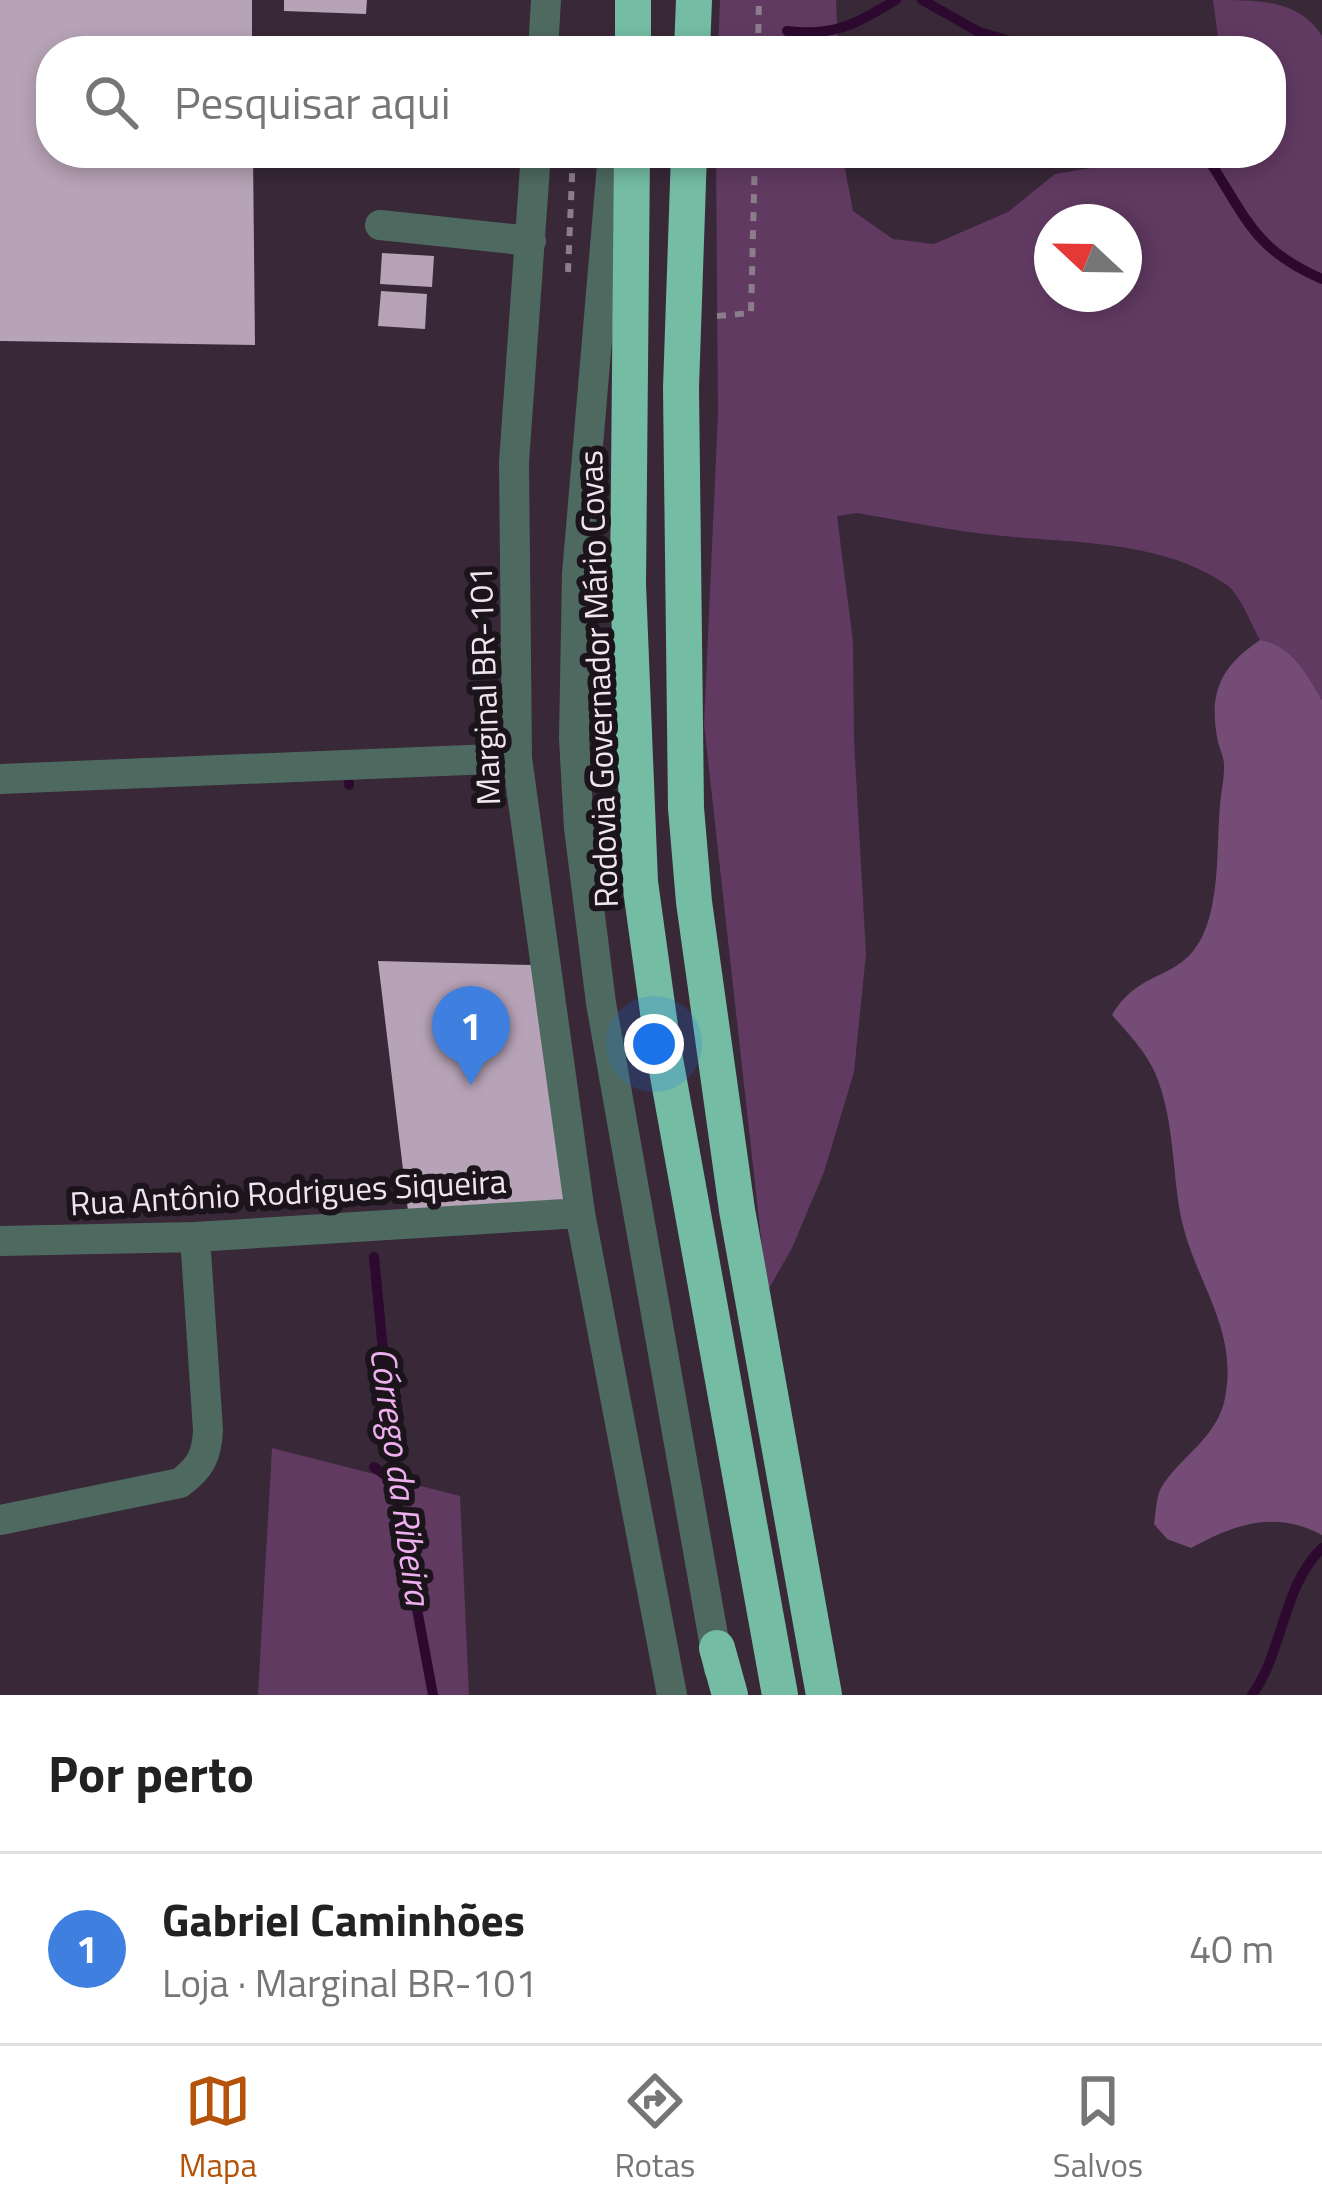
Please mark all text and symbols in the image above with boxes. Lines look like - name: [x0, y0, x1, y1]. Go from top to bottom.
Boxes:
- search box: [36, 36, 1286, 168]
- text: Pesquisar aqui: [174, 68, 450, 136]
- icon: search: [78, 69, 144, 135]
- north arrow: [1034, 204, 1142, 312]
- street label: Rodovia Governador Mário Covas: [565, 449, 631, 909]
- street label: Marginal BR-101: [455, 566, 513, 806]
- pin: 1: [432, 986, 510, 1085]
- your location: [624, 1014, 684, 1074]
- street label: Rua Antônio Rodrigues Siqueira: [69, 1156, 507, 1228]
- water label: Córrego da Ribeira: [356, 1344, 447, 1610]
- text: Por perto: [48, 1734, 254, 1812]
- text: Gabriel Caminhões: [162, 1885, 525, 1953]
- text: 1: [76, 1919, 98, 1978]
- text: 40 m: [1189, 1919, 1274, 1978]
- text: Loja · Marginal BR-101: [162, 1953, 537, 2012]
- tab: Mapa: [179, 2068, 257, 2190]
- tab: Rotas: [614, 2068, 695, 2190]
- tab: Salvos: [1053, 2068, 1143, 2190]

